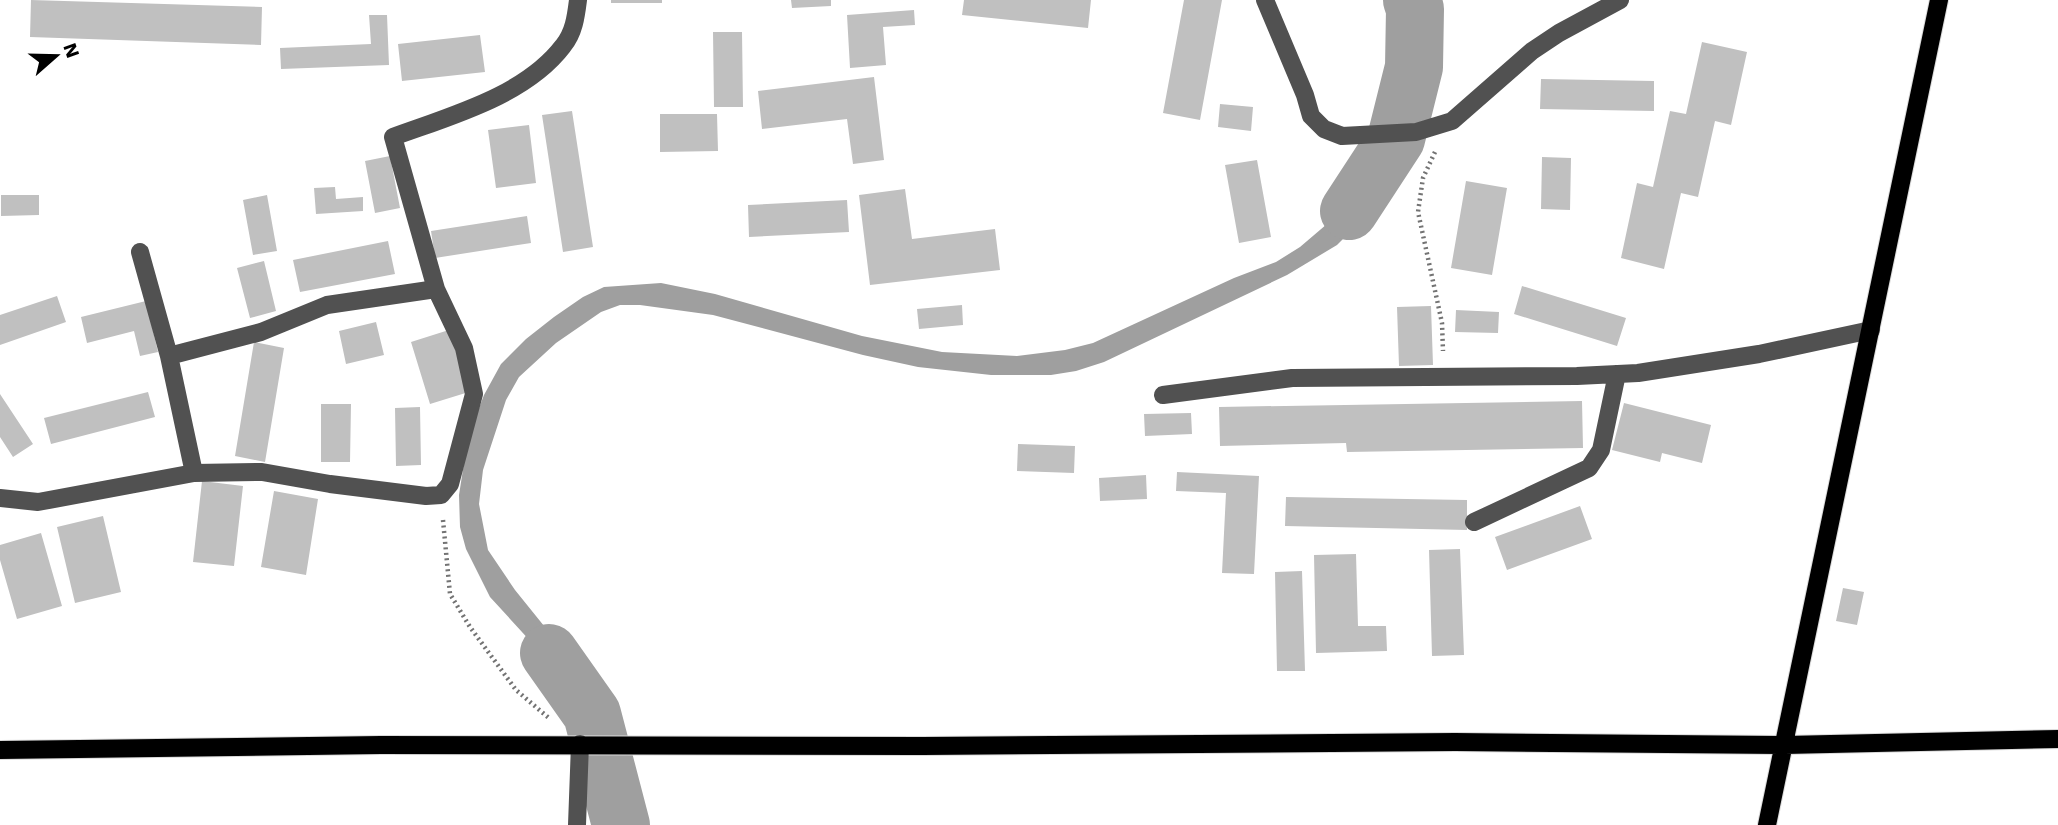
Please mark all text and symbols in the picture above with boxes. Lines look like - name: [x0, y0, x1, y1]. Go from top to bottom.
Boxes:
- north arrow: [21, 21, 91, 91]
- text: N: [58, 40, 85, 61]

